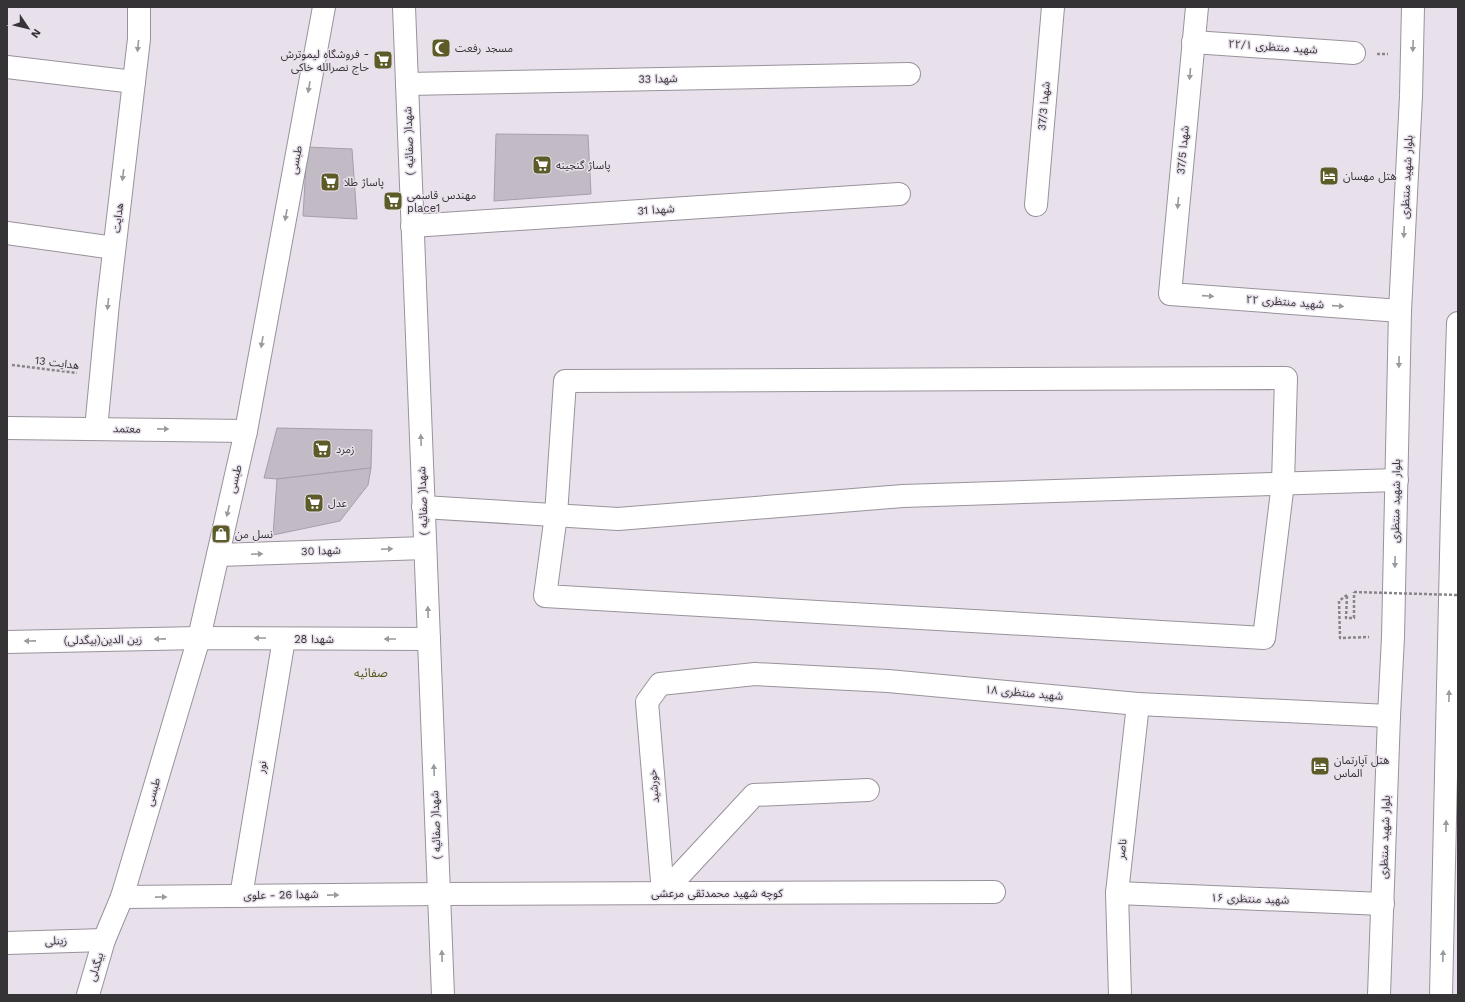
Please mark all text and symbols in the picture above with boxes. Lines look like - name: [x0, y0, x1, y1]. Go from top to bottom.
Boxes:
- north arrow: [8, 8, 48, 48]
- text: N: [28, 26, 43, 41]
- mosque icon: مسجد رفعت: [430, 37, 452, 59]
- street label: شهید منتظری ۲۲/۱: [1228, 37, 1318, 57]
- one-way arrow: [135, 40, 141, 52]
- one-way arrow: [1410, 40, 1416, 53]
- place label: مسجد رفعت: [455, 42, 513, 55]
- place label: فروشگاه لیموترش - حاج نصرالله خاکی: [281, 48, 370, 75]
- supermarket icon: فروشگاه لیموترش - حاج نصرالله خاکی: [372, 49, 394, 71]
- one-way arrow: [1187, 68, 1194, 80]
- street label: شهدا 33: [638, 72, 678, 86]
- one-way arrow: [306, 81, 312, 93]
- street label: شهدا 37/3: [1035, 81, 1053, 131]
- street label: شهدا( صفائیه ): [401, 106, 417, 176]
- street label: شهدا 37/5: [1174, 125, 1192, 175]
- street label: بلوار شهید منتظری: [1398, 135, 1416, 219]
- street label: طبسی: [287, 145, 305, 175]
- supermarket icon: پاساژ گنجینه: [531, 154, 553, 176]
- place label: پاساژ گنجینه: [556, 159, 611, 173]
- hotel icon: هتل مهسان: [1318, 165, 1340, 187]
- one-way arrow: [120, 169, 126, 181]
- place label: هتل مهسان: [1343, 170, 1397, 183]
- supermarket icon: پاساژ طلا: [319, 171, 341, 193]
- place label: پاساژ طلا: [344, 176, 384, 190]
- place label: مهندس قاسمی place1: [407, 189, 476, 215]
- supermarket icon: مهندس قاسمی place1: [382, 190, 404, 212]
- one-way arrow: [1175, 197, 1181, 209]
- street label: هدایت: [110, 202, 126, 234]
- street label: شهدا 31: [637, 202, 675, 218]
- one-way arrow: [283, 208, 289, 221]
- one-way arrow: [1401, 226, 1408, 238]
- one-way arrow: [1202, 293, 1214, 300]
- street label: شهید منتظری ۲۲: [1245, 293, 1325, 311]
- one-way arrow: [105, 298, 111, 310]
- one-way arrow: [1332, 302, 1344, 309]
- one-way arrow: [259, 336, 265, 349]
- street label: هدایت 13: [34, 354, 80, 372]
- one-way arrow: [1396, 356, 1402, 369]
- street label: معتمد: [113, 422, 141, 436]
- one-way arrow: [157, 426, 169, 433]
- one-way arrow: [418, 433, 424, 446]
- supermarket icon: زمرد: [311, 438, 333, 460]
- place label: زمرد: [336, 443, 355, 456]
- street label: بلوار شهید منتظری: [1389, 459, 1403, 543]
- street label: طبسی: [225, 464, 245, 494]
- street label: شهدا( صفائیه ): [415, 466, 431, 536]
- supermarket icon: عدل: [303, 492, 325, 514]
- place label: عدل: [328, 497, 347, 510]
- one-way arrow: [224, 505, 230, 517]
- shop icon: نسل من: [210, 523, 232, 545]
- place label: نسل من: [235, 528, 273, 541]
- street label: شهدا 30: [301, 544, 341, 558]
- one-way arrow: [381, 546, 394, 552]
- one-way arrow: [251, 550, 263, 557]
- one-way arrow: [1392, 556, 1398, 569]
- one-way arrow: [424, 606, 431, 618]
- street label: زین الدین(بیگدلی): [64, 633, 142, 647]
- street label: شهدا 28: [294, 633, 334, 646]
- one-way arrow: [253, 635, 266, 641]
- one-way arrow: [153, 636, 166, 642]
- one-way arrow: [383, 636, 396, 642]
- one-way arrow: [23, 638, 36, 644]
- district label: صفائیه: [354, 666, 388, 680]
- street label: شهید منتظری ۱۸: [984, 683, 1064, 703]
- one-way arrow: [1445, 690, 1452, 702]
- place label: هتل آپارتمان الماس: [1334, 754, 1389, 780]
- hotel icon: هتل آپارتمان الماس: [1309, 755, 1331, 777]
- street label: نور: [254, 760, 269, 775]
- one-way arrow: [431, 763, 437, 776]
- street label: خورشید: [646, 768, 662, 803]
- street label: طبسی: [143, 776, 163, 808]
- street label: شهدا( صفائیه ): [428, 790, 444, 860]
- street label: بلوار شهید منتظری: [1377, 795, 1393, 879]
- one-way arrow: [1443, 819, 1449, 832]
- street label: ناصر: [1114, 838, 1130, 861]
- street label: کوچه شهید محمدتقی مرعشی: [651, 887, 783, 901]
- street label: شهدا 26 - علوی: [243, 888, 319, 902]
- street label: شهید منتظری ۱۶: [1211, 891, 1290, 907]
- one-way arrow: [327, 892, 340, 898]
- one-way arrow: [155, 893, 167, 900]
- street label: زینلی: [45, 934, 67, 948]
- one-way arrow: [438, 950, 445, 962]
- one-way arrow: [1439, 950, 1446, 962]
- street label: بیگدلی: [85, 951, 107, 983]

